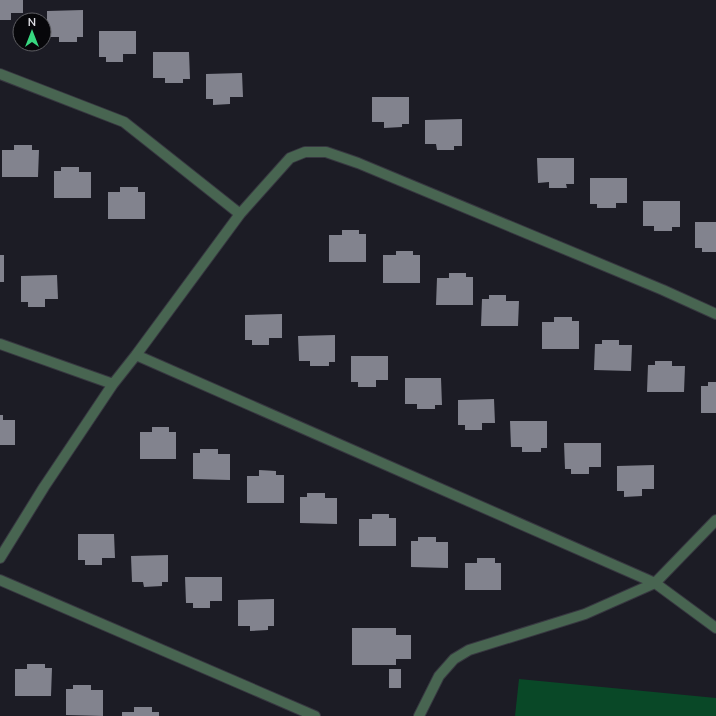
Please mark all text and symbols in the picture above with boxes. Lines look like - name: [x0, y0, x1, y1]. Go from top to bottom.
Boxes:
- north arrow: [12, 12, 52, 52]
- text: N: [28, 15, 36, 29]

